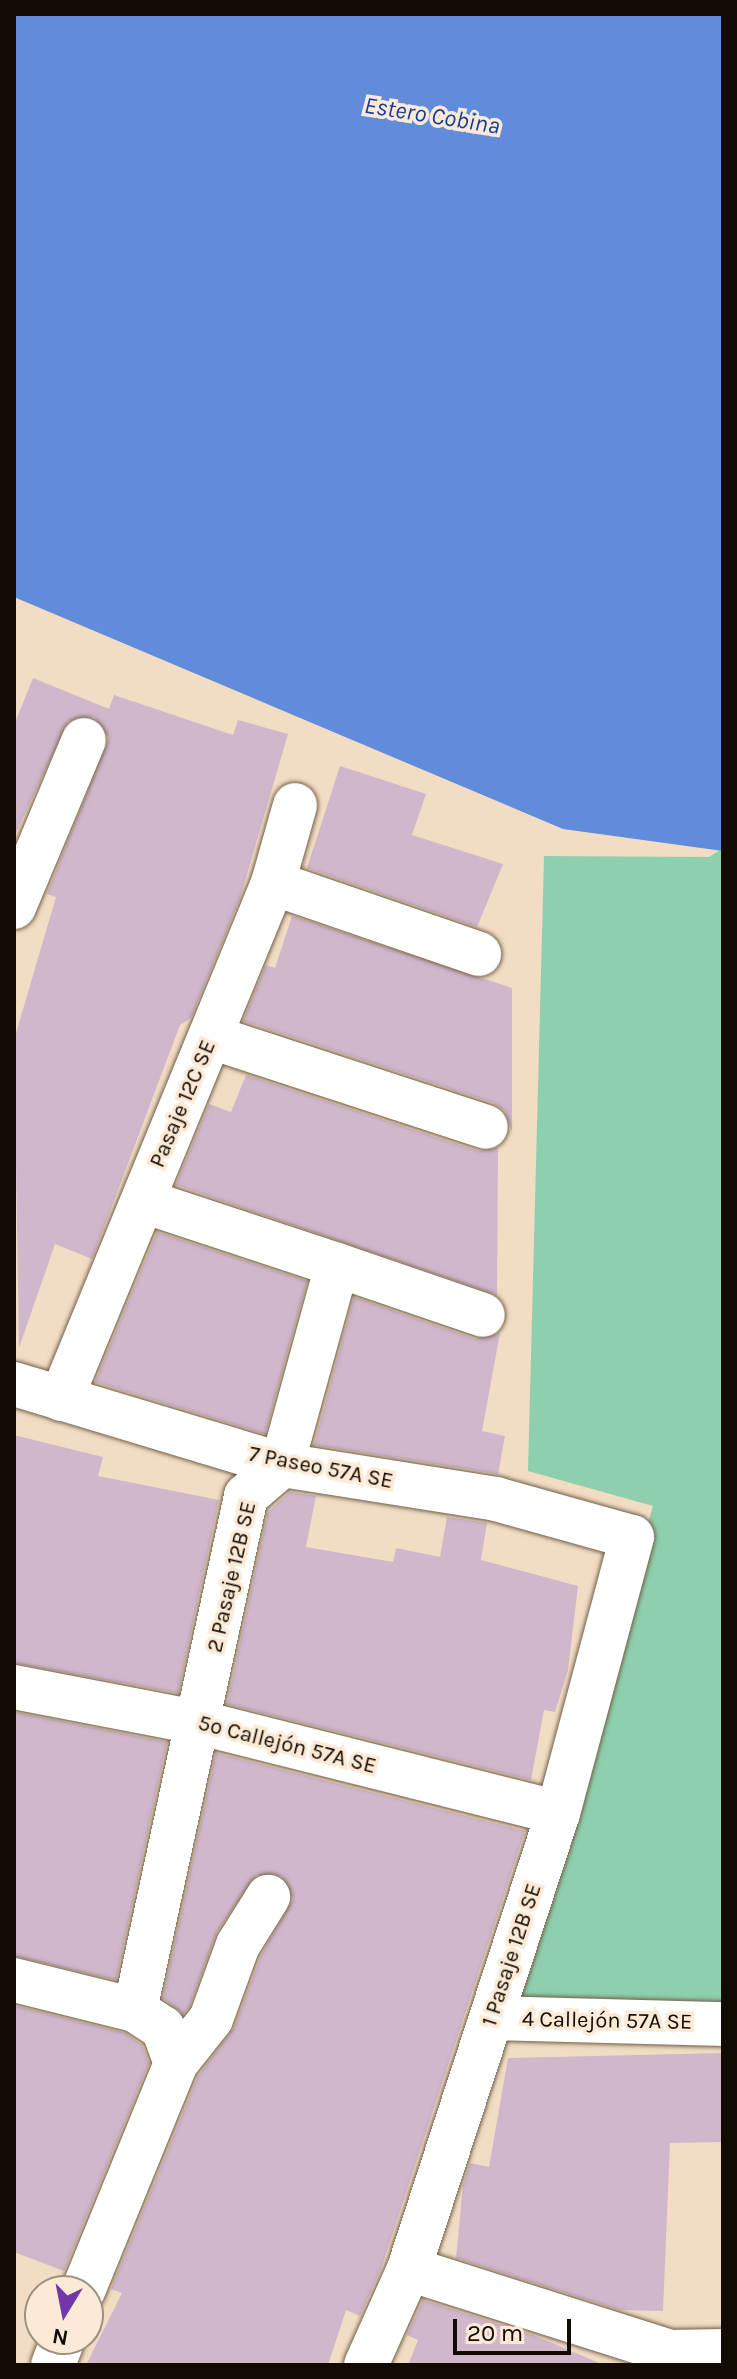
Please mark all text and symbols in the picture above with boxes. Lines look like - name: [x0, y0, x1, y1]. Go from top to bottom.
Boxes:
- water label: Estero Cobina: [362, 91, 502, 141]
- street label: Pasaje 12C SE: [144, 1036, 222, 1172]
- street label: 7 Paseo 57A SE: [247, 1441, 395, 1495]
- street label: 2 Pasaje 12B SE: [202, 1499, 262, 1655]
- street label: 5º Callejón 57A SE: [195, 1710, 379, 1780]
- street label: 1 Pasaje 12B SE: [477, 1880, 547, 2030]
- street label: 4 Callejón 57A SE: [522, 2006, 692, 2036]
- north arrow: [24, 2275, 104, 2355]
- scale bar: [457, 2303, 575, 2353]
- text: 20 m: [467, 2319, 523, 2347]
- text: N: [50, 2322, 70, 2351]

